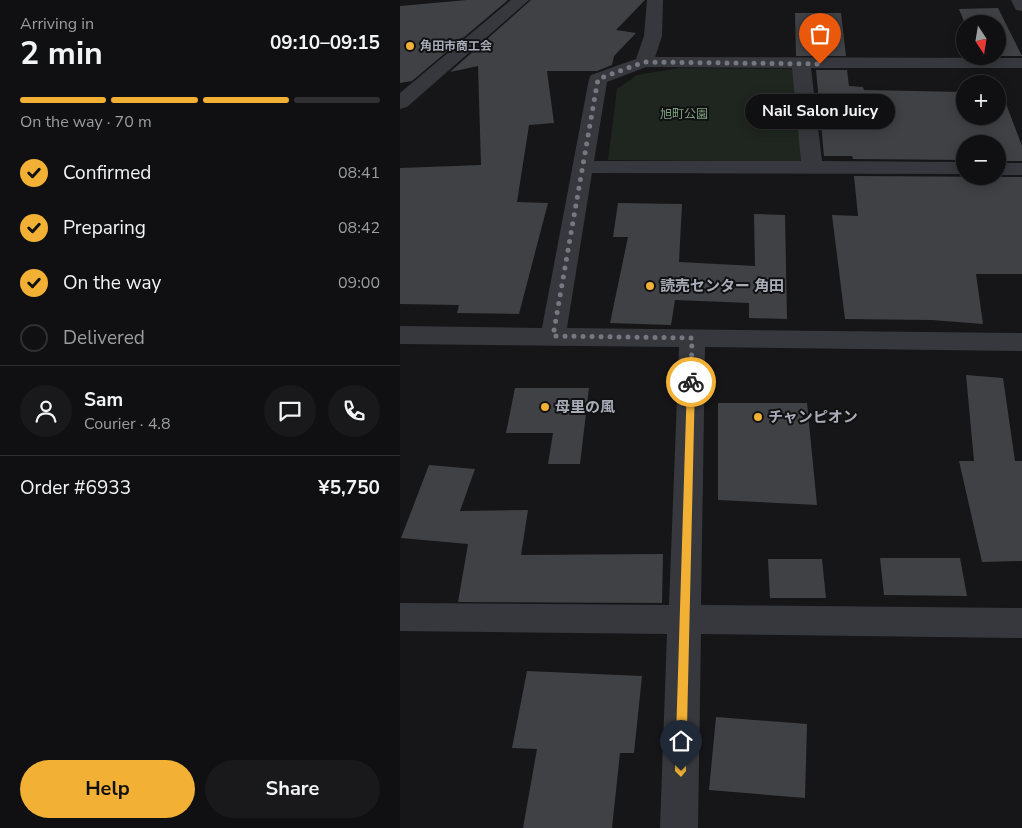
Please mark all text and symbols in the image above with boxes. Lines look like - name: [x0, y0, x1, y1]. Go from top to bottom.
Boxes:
- text: Arriving in: [20, 13, 94, 35]
- pin: [799, 13, 841, 64]
- north arrow: [956, 15, 1006, 65]
- map controls: [956, 15, 1006, 185]
- icon: bag: [806, 20, 834, 48]
- text: 09:10–09:15: [270, 30, 380, 56]
- text: 2 min: [20, 32, 103, 75]
- place label: 角田市商工会: [420, 38, 492, 54]
- marker: 角田市商工会: [404, 40, 416, 52]
- button: +: [956, 75, 1006, 125]
- callout: Nail Salon Juicy: [745, 94, 895, 129]
- text: Nail Salon Juicy: [762, 100, 878, 122]
- park label: 旭町公園: [660, 106, 708, 122]
- text: On the way · 70 m: [20, 111, 152, 133]
- button: −: [956, 135, 1006, 185]
- icon: check: [20, 159, 48, 187]
- text: Confirmed: [63, 160, 151, 186]
- text: 08:41: [338, 162, 380, 184]
- icon: check: [20, 214, 48, 242]
- text: Preparing: [63, 215, 146, 241]
- text: 08:42: [338, 217, 380, 239]
- icon: check: [20, 269, 48, 297]
- text: On the way: [63, 270, 161, 296]
- text: 09:00: [338, 272, 380, 294]
- place label: 読売センター 角田: [660, 276, 784, 296]
- marker: 読売センター 角田: [644, 280, 656, 292]
- text: Delivered: [63, 325, 145, 351]
- courier: [666, 357, 716, 407]
- icon: bike: [677, 368, 705, 396]
- button: person: [20, 385, 72, 437]
- button: chat: [264, 385, 316, 437]
- button: phone: [328, 385, 380, 437]
- text: Sam: [84, 387, 123, 413]
- place label: 母里の風: [555, 397, 615, 417]
- marker: 母里の風: [539, 401, 551, 413]
- place label: チャンピオン: [768, 407, 858, 427]
- marker: チャンピオン: [752, 411, 764, 423]
- text: Courier · 4.8: [84, 413, 170, 435]
- text: Order #6933: [20, 475, 131, 501]
- text: ¥5,750: [318, 475, 380, 501]
- pin: [660, 720, 702, 771]
- icon: home: [667, 727, 695, 755]
- button: Help: [20, 760, 195, 818]
- button: Share: [205, 760, 380, 818]

